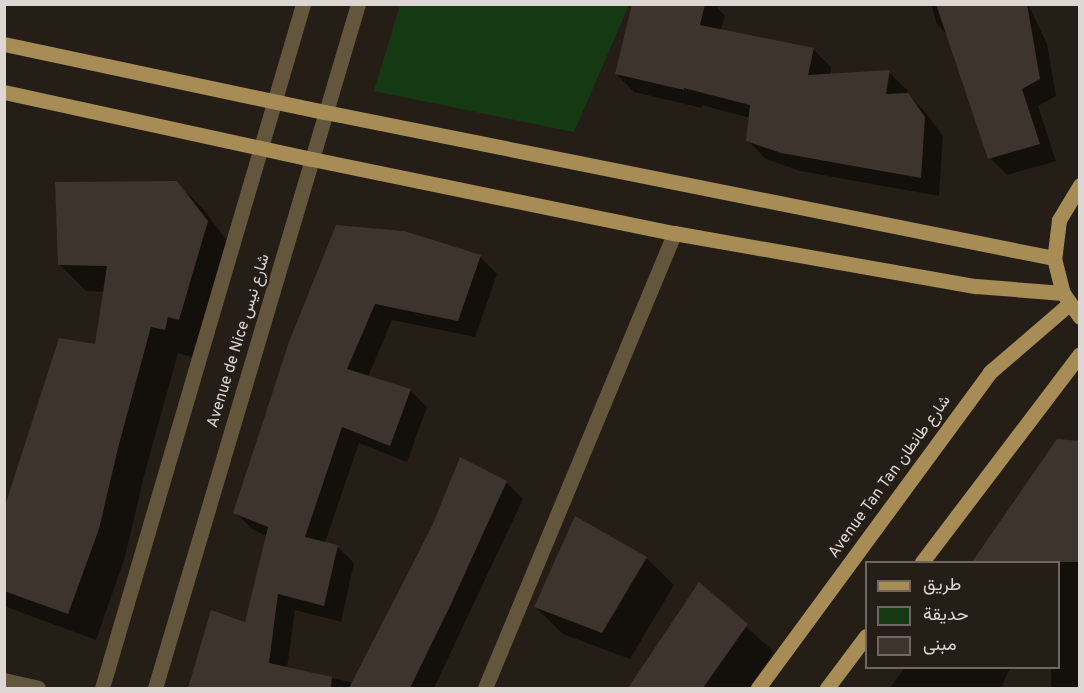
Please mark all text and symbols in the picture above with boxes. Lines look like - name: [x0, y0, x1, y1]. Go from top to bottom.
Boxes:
- street label: Avenue de Nice شارع نيس: [203, 252, 275, 430]
- street label: Avenue Tan Tan شارع طانطان: [824, 391, 956, 563]
- legend: [865, 561, 1060, 669]
- text: طريق: [923, 574, 961, 597]
- text: حديقة: [923, 604, 969, 627]
- text: مبنى: [923, 634, 957, 657]

